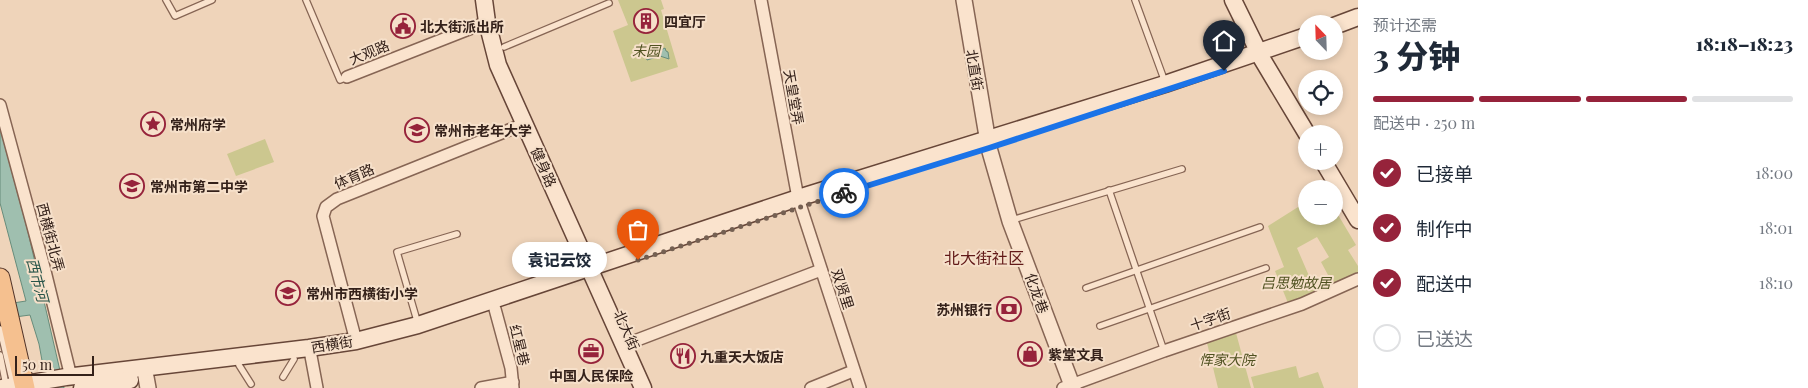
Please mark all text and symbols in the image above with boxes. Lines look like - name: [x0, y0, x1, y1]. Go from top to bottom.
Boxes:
- building icon: 四宜厅: [633, 8, 659, 34]
- place label: 四宜厅: [664, 12, 706, 31]
- public building icon: 北大街派出所: [390, 13, 416, 39]
- text: 预计还需: [1373, 14, 1437, 35]
- north arrow: [1298, 15, 1342, 60]
- map controls: [1298, 15, 1343, 225]
- place label: 北大街派出所: [420, 17, 504, 36]
- pin: [1203, 20, 1245, 71]
- icon: home: [1210, 27, 1238, 55]
- text: 18:18–18:23: [1696, 30, 1793, 56]
- text: 3 分钟: [1373, 33, 1460, 76]
- street label: 大观路: [346, 35, 392, 69]
- park label: 未园: [632, 41, 662, 60]
- street label: 北直街: [962, 48, 988, 92]
- street label: 天皇堂弄: [780, 68, 808, 126]
- button: locate: [1298, 70, 1343, 115]
- place icon: 常州府学: [140, 111, 166, 137]
- text: 配送中 · 250 m: [1373, 112, 1475, 133]
- place label: 常州府学: [170, 115, 226, 134]
- school or university icon: 常州市老年大学: [404, 117, 430, 143]
- place label: 常州市老年大学: [434, 121, 532, 140]
- button: +: [1298, 125, 1343, 170]
- street label: 健身路: [527, 144, 561, 190]
- street label: 体育路: [331, 159, 377, 193]
- icon: check: [1373, 159, 1401, 187]
- text: 已接单: [1416, 160, 1473, 186]
- text: 18:00: [1755, 162, 1793, 183]
- courier: [819, 168, 869, 218]
- school or university icon: 常州市第二中学: [119, 173, 145, 199]
- place label: 常州市第二中学: [150, 177, 248, 196]
- icon: bike: [830, 179, 858, 207]
- button: −: [1298, 180, 1343, 225]
- street label: 西横街北弄: [33, 201, 69, 273]
- pin: [617, 209, 659, 260]
- icon: check: [1373, 214, 1401, 242]
- text: 制作中: [1416, 215, 1473, 241]
- icon: bag: [624, 216, 652, 244]
- text: 18:01: [1759, 217, 1793, 238]
- callout: 袁记云饺: [513, 242, 608, 278]
- district label: 北大街社区: [944, 247, 1024, 268]
- text: 袁记云饺: [527, 249, 592, 270]
- water label: 西市河: [23, 256, 54, 307]
- street label: 双贤里: [827, 266, 859, 312]
- icon: check: [1373, 269, 1401, 297]
- street label: 化龙巷: [1021, 270, 1053, 316]
- text: 配送中: [1416, 270, 1473, 296]
- text: 18:10: [1759, 272, 1793, 293]
- park label: 吕思勉故居: [1261, 273, 1333, 292]
- school or university icon: 常州市西横街小学: [275, 280, 301, 306]
- place label: 常州市西横街小学: [306, 284, 418, 303]
- bank icon: 苏州银行: [996, 296, 1022, 322]
- place label: 苏州银行: [936, 300, 992, 319]
- street label: 十字街: [1187, 303, 1233, 335]
- street label: 北大街: [610, 307, 644, 353]
- street label: 红星巷: [506, 322, 534, 368]
- text: 已送达: [1416, 325, 1473, 351]
- street label: 西横街: [310, 331, 354, 357]
- office icon: 中国人民保险: [578, 338, 604, 364]
- shop icon: 紫堂文具: [1017, 341, 1043, 367]
- restaurant icon: 九重天大饭店: [670, 343, 696, 369]
- place label: 紫堂文具: [1048, 345, 1104, 364]
- place label: 九重天大饭店: [700, 347, 784, 366]
- park label: 恽家大院: [1199, 350, 1257, 369]
- scale bar: [15, 353, 94, 376]
- text: 50 m: [22, 355, 52, 374]
- place label: 中国人民保险: [549, 366, 634, 385]

